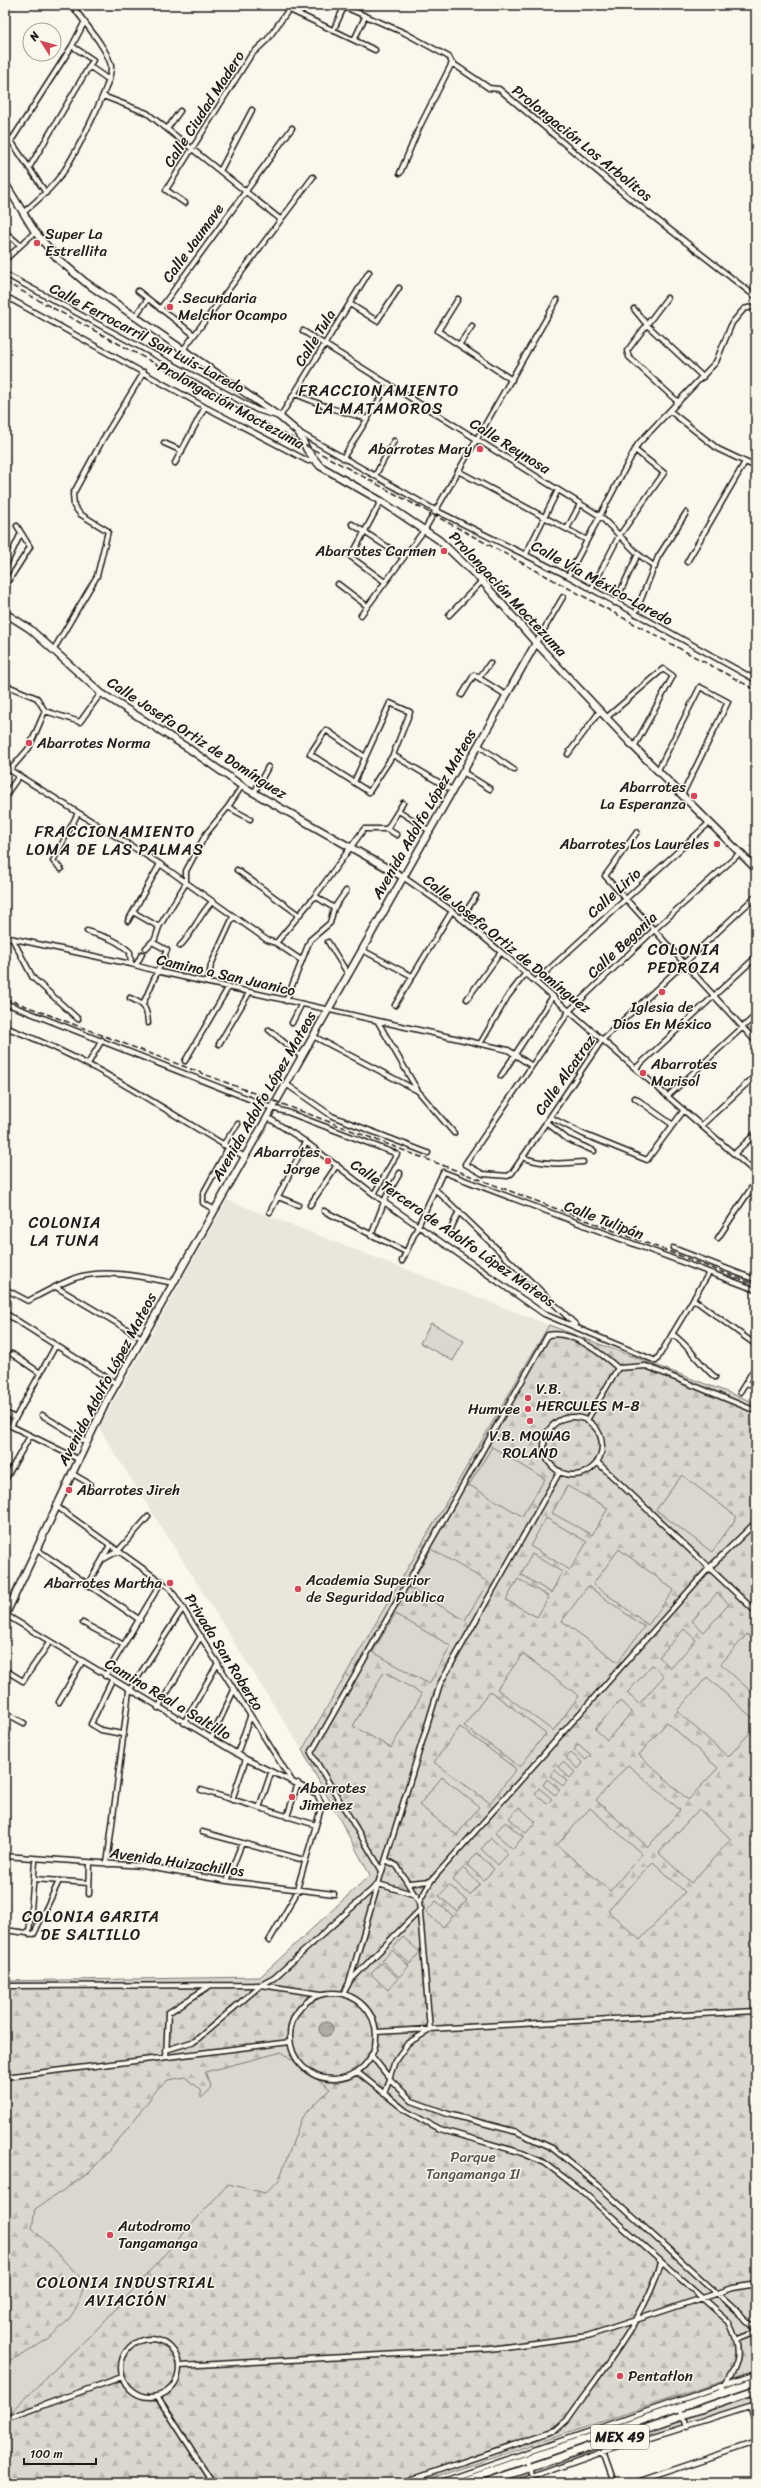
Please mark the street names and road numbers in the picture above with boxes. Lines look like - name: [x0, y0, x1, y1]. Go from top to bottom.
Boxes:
- street label: Calle Ciudad Madero: [156, 45, 252, 173]
- street label: Prolongación Los Arbolitos: [506, 78, 659, 209]
- street label: Calle Jaumave: [155, 198, 231, 288]
- street label: Calle Ferrocarril San Luis-Laredo: [45, 275, 250, 401]
- street label: Calle Tula: [287, 304, 343, 372]
- street label: Prolongación Moctezuma: [153, 354, 310, 457]
- street label: Calle Reynosa: [464, 411, 556, 481]
- street label: Prolongación Moctezuma: [442, 525, 574, 663]
- street label: Calle Vía México-Laredo: [526, 533, 678, 633]
- street label: Calle Josefa Ortiz de Domínguez: [102, 670, 293, 807]
- street label: Avenida Adolfo López Mateos: [364, 724, 484, 905]
- street label: Calle Lirio: [581, 861, 648, 925]
- street label: Calle Josefa Ortiz de Domínguez: [417, 868, 598, 1021]
- street label: Calle Begonia: [581, 905, 664, 985]
- street label: Camino a San Juanico: [154, 946, 299, 1004]
- street label: Avenida Adolfo López Mateos: [204, 1006, 324, 1187]
- street label: Calle Alcatraz: [528, 1029, 603, 1121]
- street label: Calle Tercera de Adolfo López Mateos: [345, 1152, 561, 1314]
- street label: Calle Tulipán: [560, 1193, 648, 1247]
- street label: Avenida Adolfo López Mateos: [50, 1288, 164, 1471]
- street label: Privada San Roberto: [177, 1588, 271, 1716]
- street label: Camino Real a Saltillo: [100, 1651, 237, 1747]
- street label: Avenida Huizachillos: [107, 1840, 247, 1884]
- road number: MEX 49: [591, 2425, 649, 2449]

